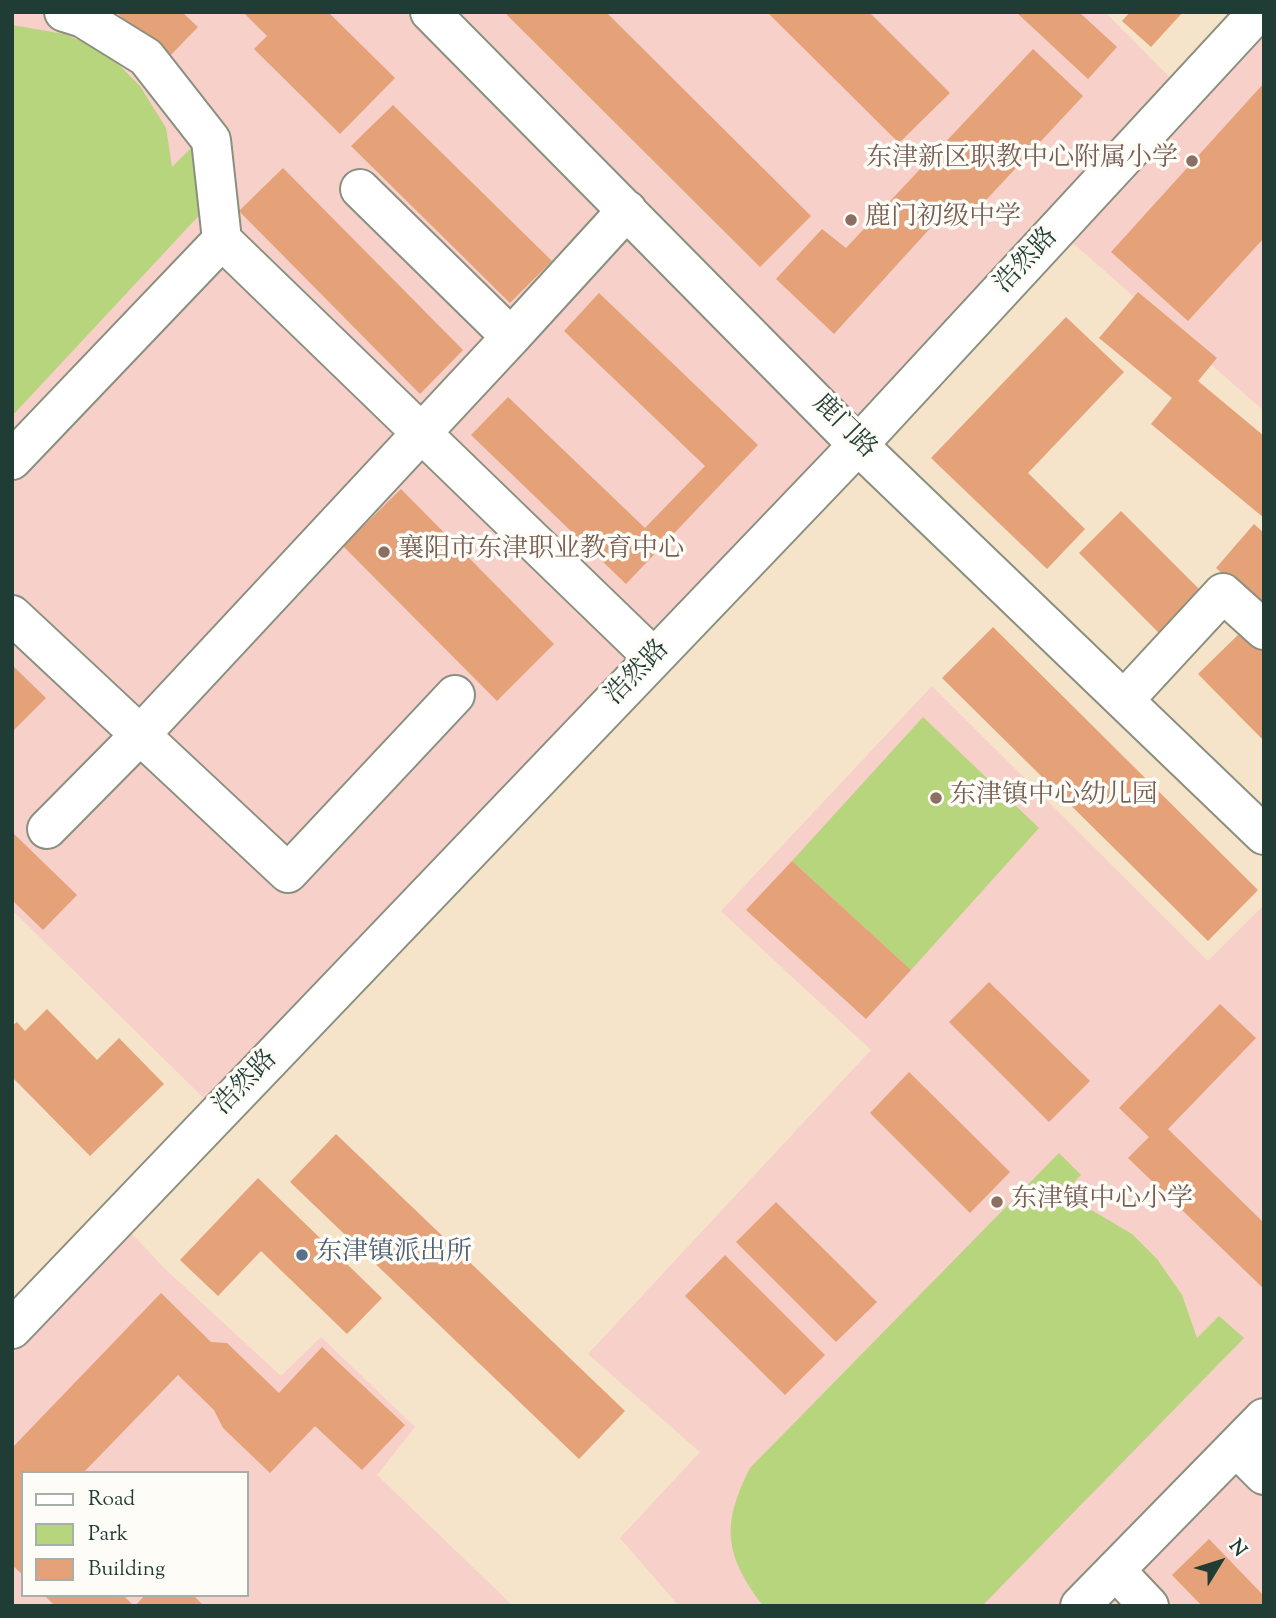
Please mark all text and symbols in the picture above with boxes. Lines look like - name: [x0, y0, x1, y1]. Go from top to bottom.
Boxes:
- place label: 东津新区职教中心附属小学: [866, 145, 1178, 177]
- marker: 东津新区职教中心附属小学: [1184, 153, 1200, 169]
- place label: 鹿门初级中学: [865, 204, 1021, 236]
- marker: 鹿门初级中学: [843, 212, 859, 228]
- street label: 浩然路: [990, 223, 1066, 301]
- street label: 鹿门路: [804, 389, 882, 467]
- place label: 襄阳市东津职业教育中心: [398, 536, 684, 568]
- marker: 襄阳市东津职业教育中心: [376, 544, 392, 560]
- street label: 浩然路: [601, 635, 677, 713]
- place label: 东津镇中心幼儿园: [950, 782, 1158, 814]
- marker: 东津镇中心幼儿园: [928, 790, 944, 806]
- street label: 浩然路: [209, 1045, 285, 1123]
- place label: 东津镇中心小学: [1011, 1186, 1193, 1218]
- marker: 东津镇中心小学: [989, 1194, 1005, 1210]
- place label: 东津镇派出所: [316, 1239, 472, 1271]
- marker: 东津镇派出所: [294, 1247, 310, 1263]
- legend: [21, 1471, 248, 1597]
- text: Road: [88, 1485, 135, 1515]
- text: Park: [88, 1520, 128, 1550]
- north arrow: [1185, 1527, 1255, 1597]
- text: N: [1222, 1534, 1252, 1563]
- text: Building: [88, 1555, 165, 1585]

